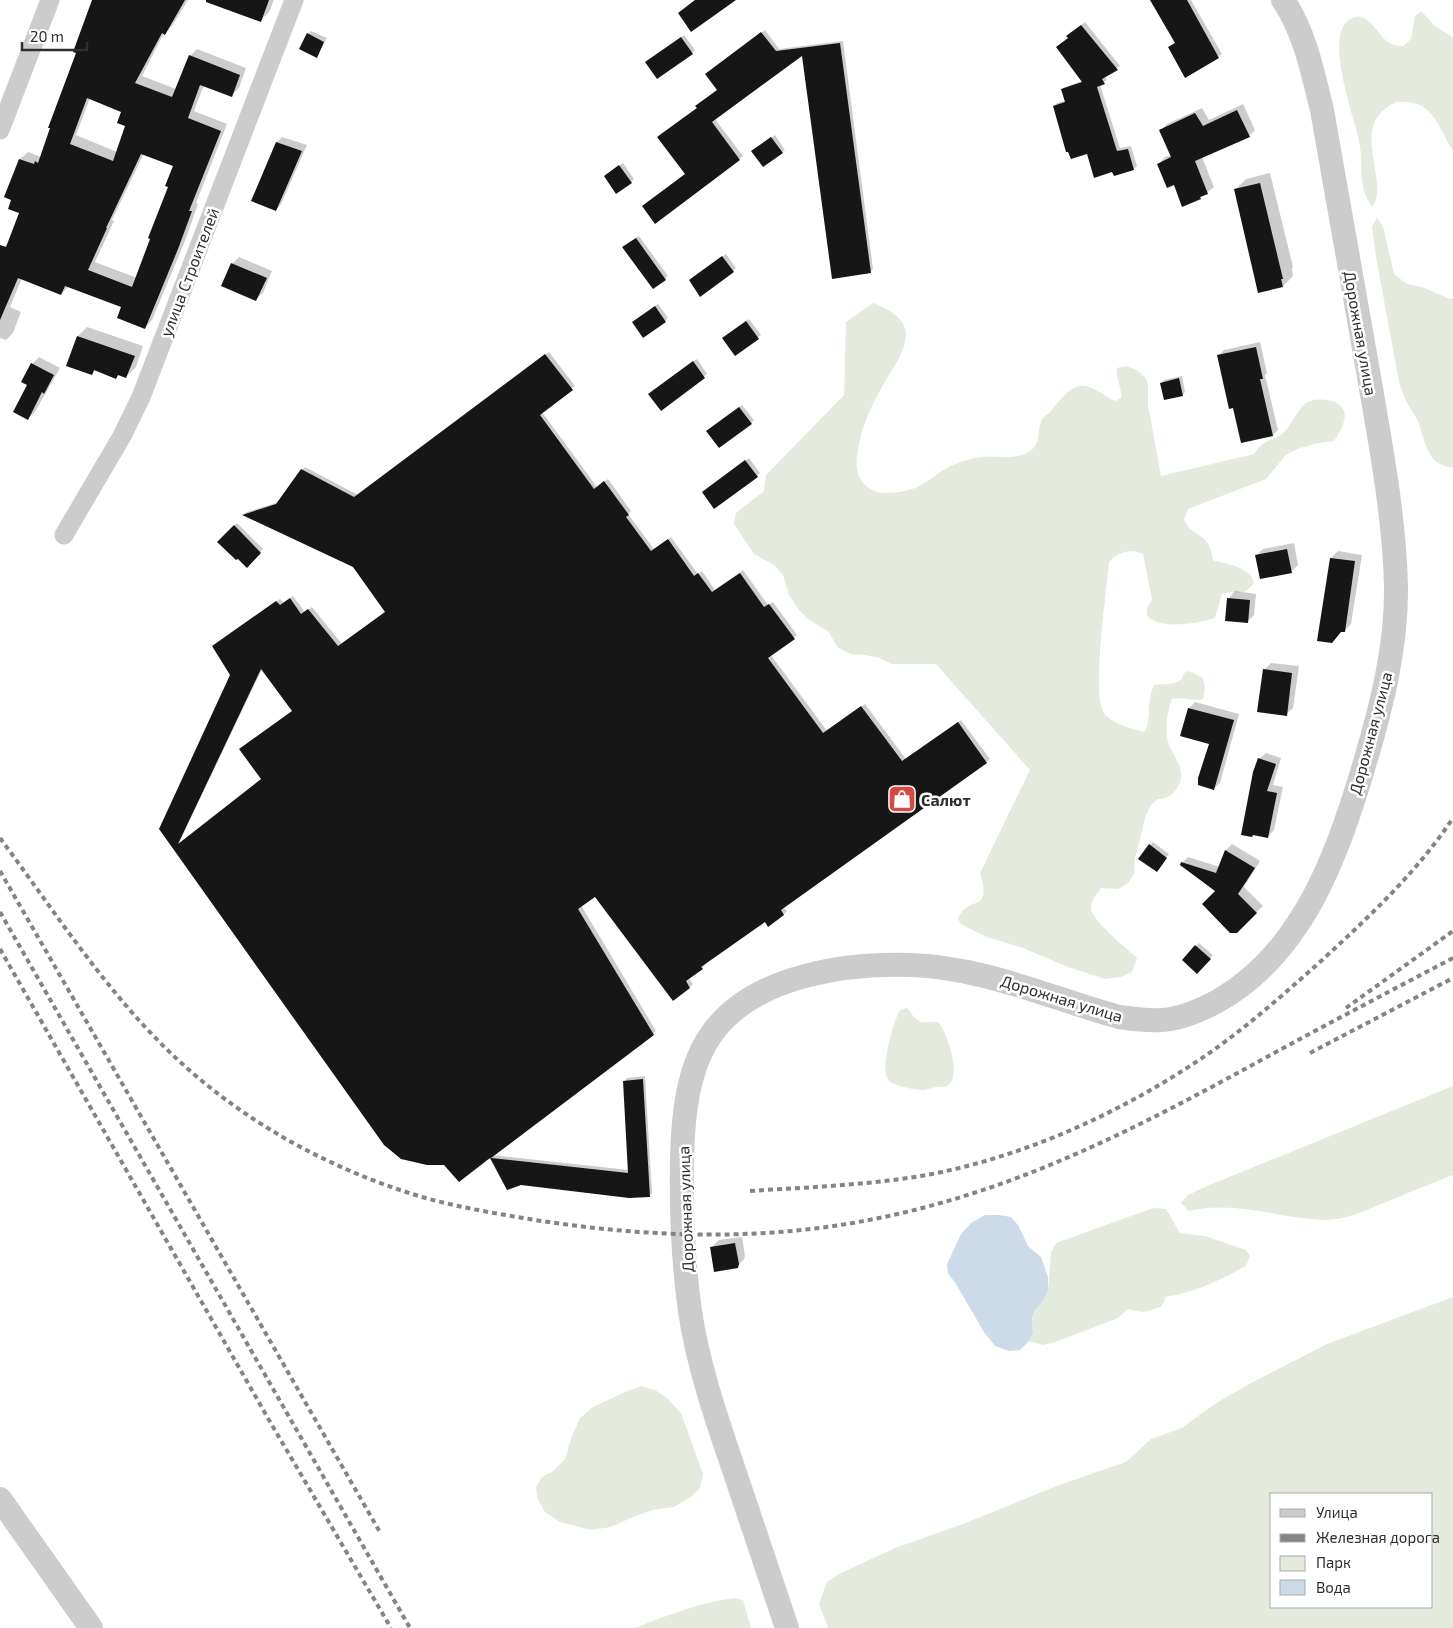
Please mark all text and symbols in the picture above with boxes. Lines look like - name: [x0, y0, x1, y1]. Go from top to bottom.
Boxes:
- scale bar: [22, 20, 88, 52]
- text: 20 m: [30, 27, 64, 45]
- street label: улица Строителей: [156, 205, 223, 339]
- street label: Дорожная улица: [1340, 269, 1381, 397]
- street label: Дорожная улица: [1344, 670, 1396, 797]
- shop icon: Салют: [887, 784, 917, 814]
- place label: Салют: [921, 790, 971, 809]
- street label: Дорожная улица: [999, 970, 1125, 1027]
- street label: Дорожная улица: [673, 1145, 698, 1272]
- legend: [1270, 1493, 1433, 1608]
- text: Улица: [1316, 1503, 1358, 1521]
- text: Железная дорога: [1316, 1528, 1440, 1546]
- text: Парк: [1316, 1553, 1351, 1571]
- text: Вода: [1316, 1578, 1351, 1596]

